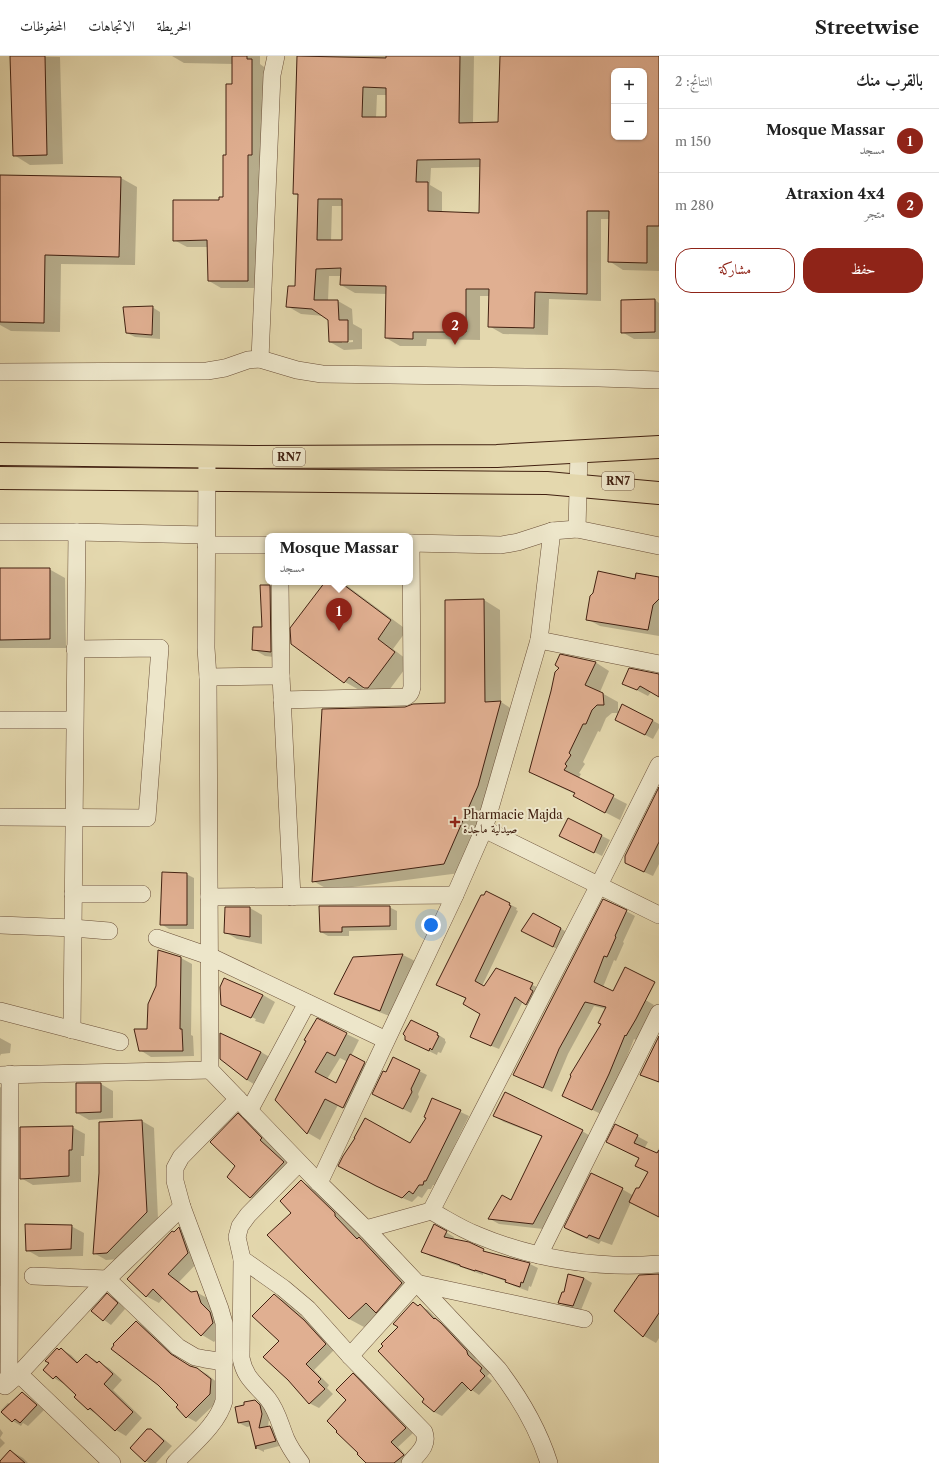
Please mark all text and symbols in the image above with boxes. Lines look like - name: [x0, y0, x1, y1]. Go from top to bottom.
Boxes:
- text: Streetwise: [815, 16, 919, 39]
- text: المحفوظات: [20, 17, 66, 35]
- text: الاتجاهات: [88, 17, 135, 35]
- text: الخريطة: [157, 17, 191, 35]
- map controls: [611, 68, 647, 140]
- button: +: [611, 68, 647, 104]
- text: بالقرب منك: [856, 70, 923, 90]
- text: النتائج: 2: [675, 73, 712, 89]
- button: −: [611, 104, 647, 140]
- text: Mosque Massar: [766, 120, 885, 139]
- text: 150 m: [675, 133, 711, 149]
- text: 1: [907, 133, 913, 149]
- text: مسجد: [859, 141, 885, 157]
- text: Atraxion 4x4: [785, 184, 885, 203]
- text: 280 m: [675, 197, 714, 213]
- text: 2: [906, 197, 914, 213]
- text: متجر: [864, 205, 885, 221]
- button: مشاركة: [675, 248, 795, 293]
- button: حفظ: [803, 248, 923, 293]
- pin: 2: [442, 312, 468, 345]
- road number: RN7: [273, 448, 305, 466]
- road number: RN7: [602, 472, 634, 490]
- popup: [265, 533, 413, 585]
- text: Mosque Massar: [279, 538, 399, 557]
- text: مسجد: [279, 559, 305, 575]
- pin: 1: [326, 598, 352, 631]
- place label: Pharmacie Majda صيدلية ماجدة: [463, 807, 563, 836]
- marker: Pharmacie Majda صيدلية ماجدة: [450, 817, 460, 827]
- your location: [421, 915, 441, 935]

